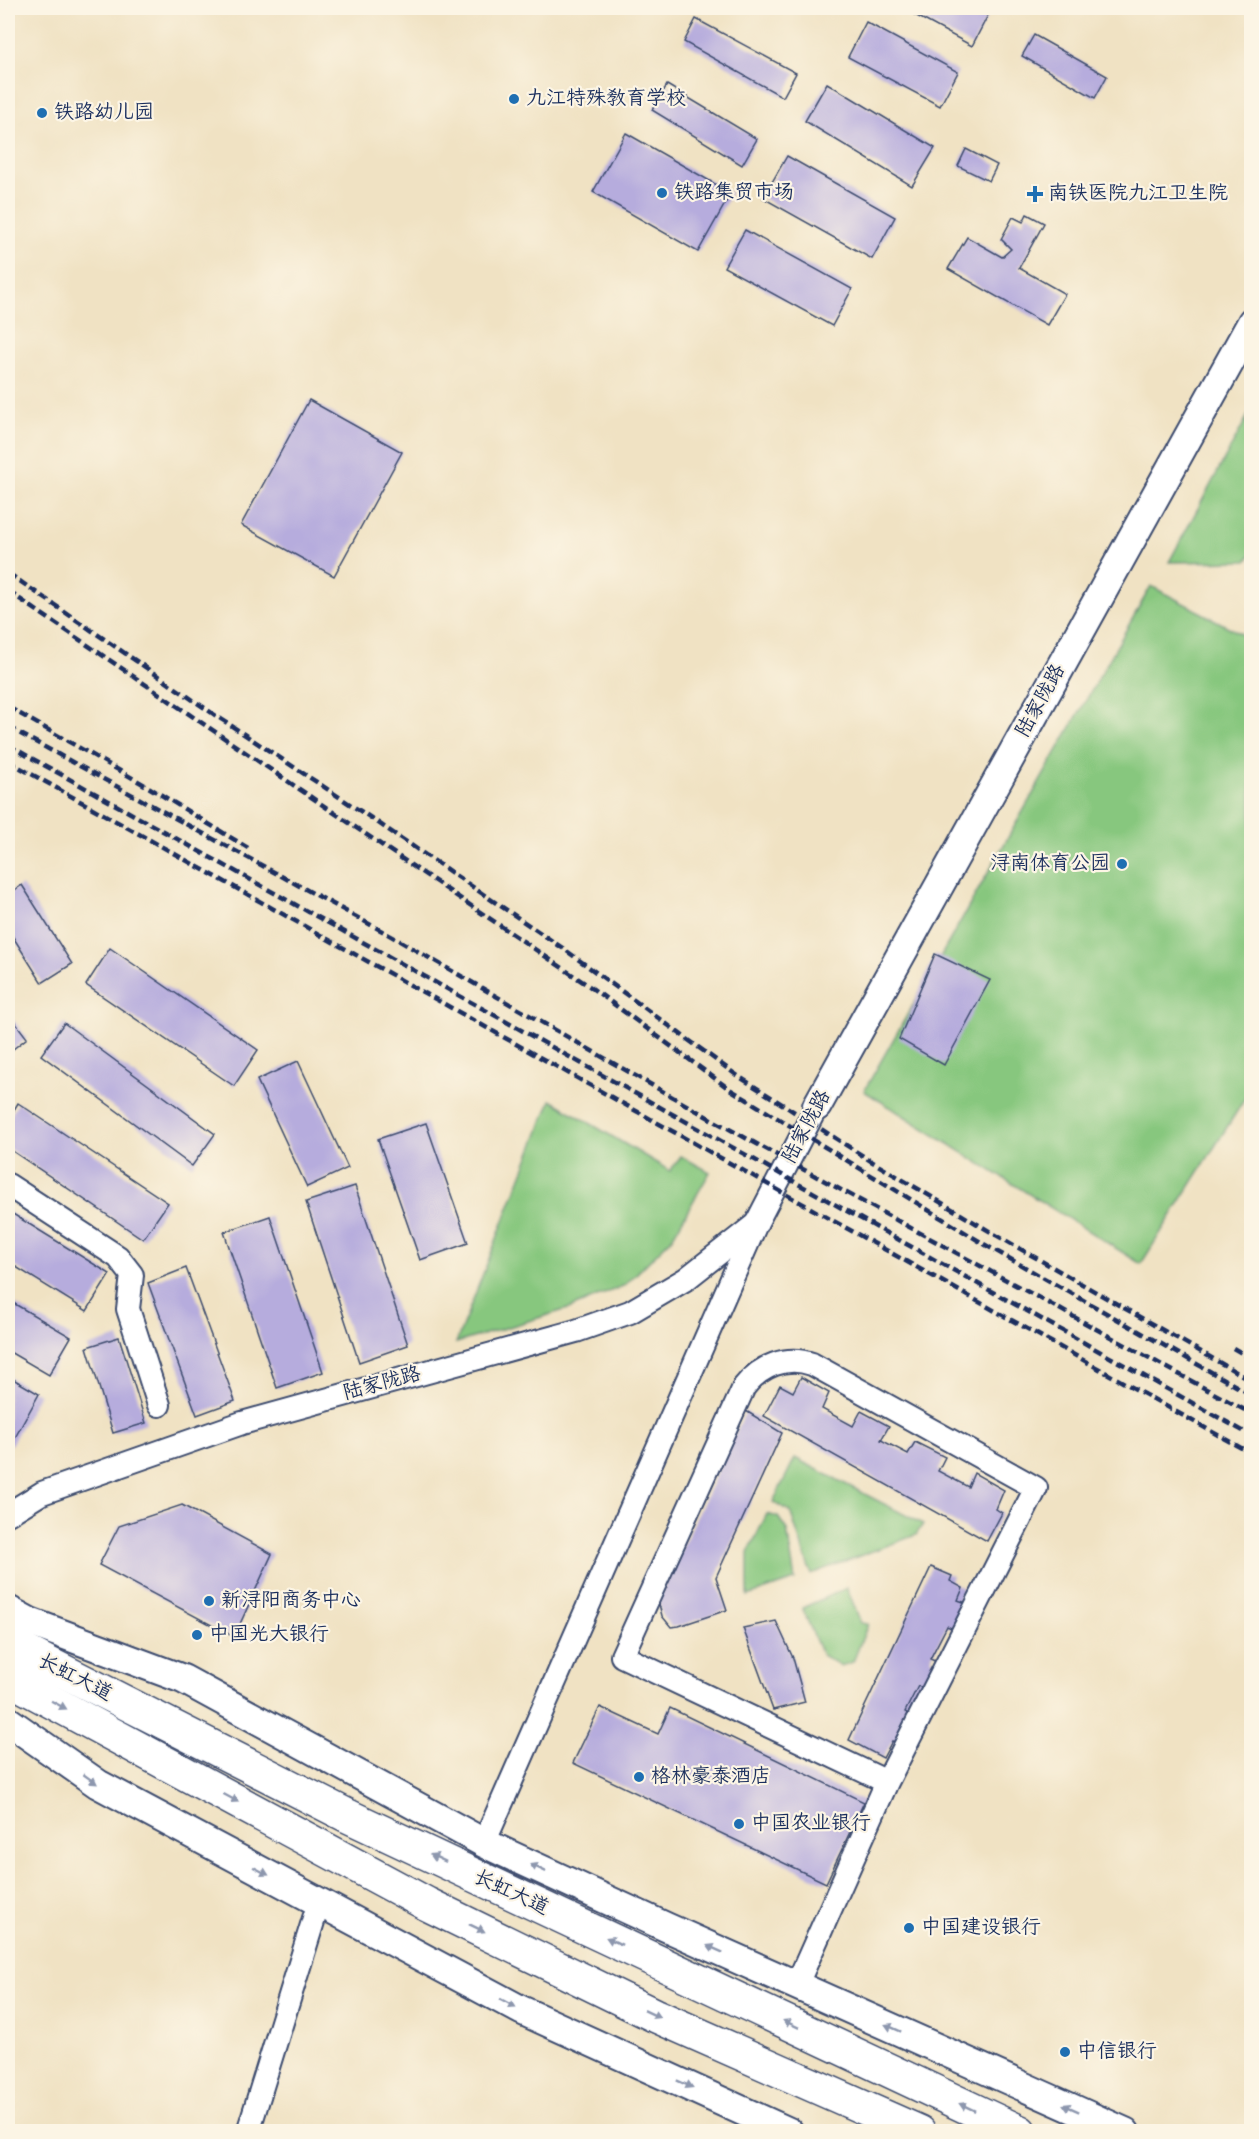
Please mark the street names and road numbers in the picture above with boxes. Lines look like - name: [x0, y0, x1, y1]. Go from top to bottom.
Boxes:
- street label: 陆家陇路: [1008, 657, 1075, 744]
- street label: 陆家陇路: [774, 1083, 840, 1170]
- street label: 陆家陇路: [339, 1358, 426, 1410]
- street label: 长虹大道: [32, 1646, 118, 1710]
- street label: 长虹大道: [468, 1862, 554, 1924]

